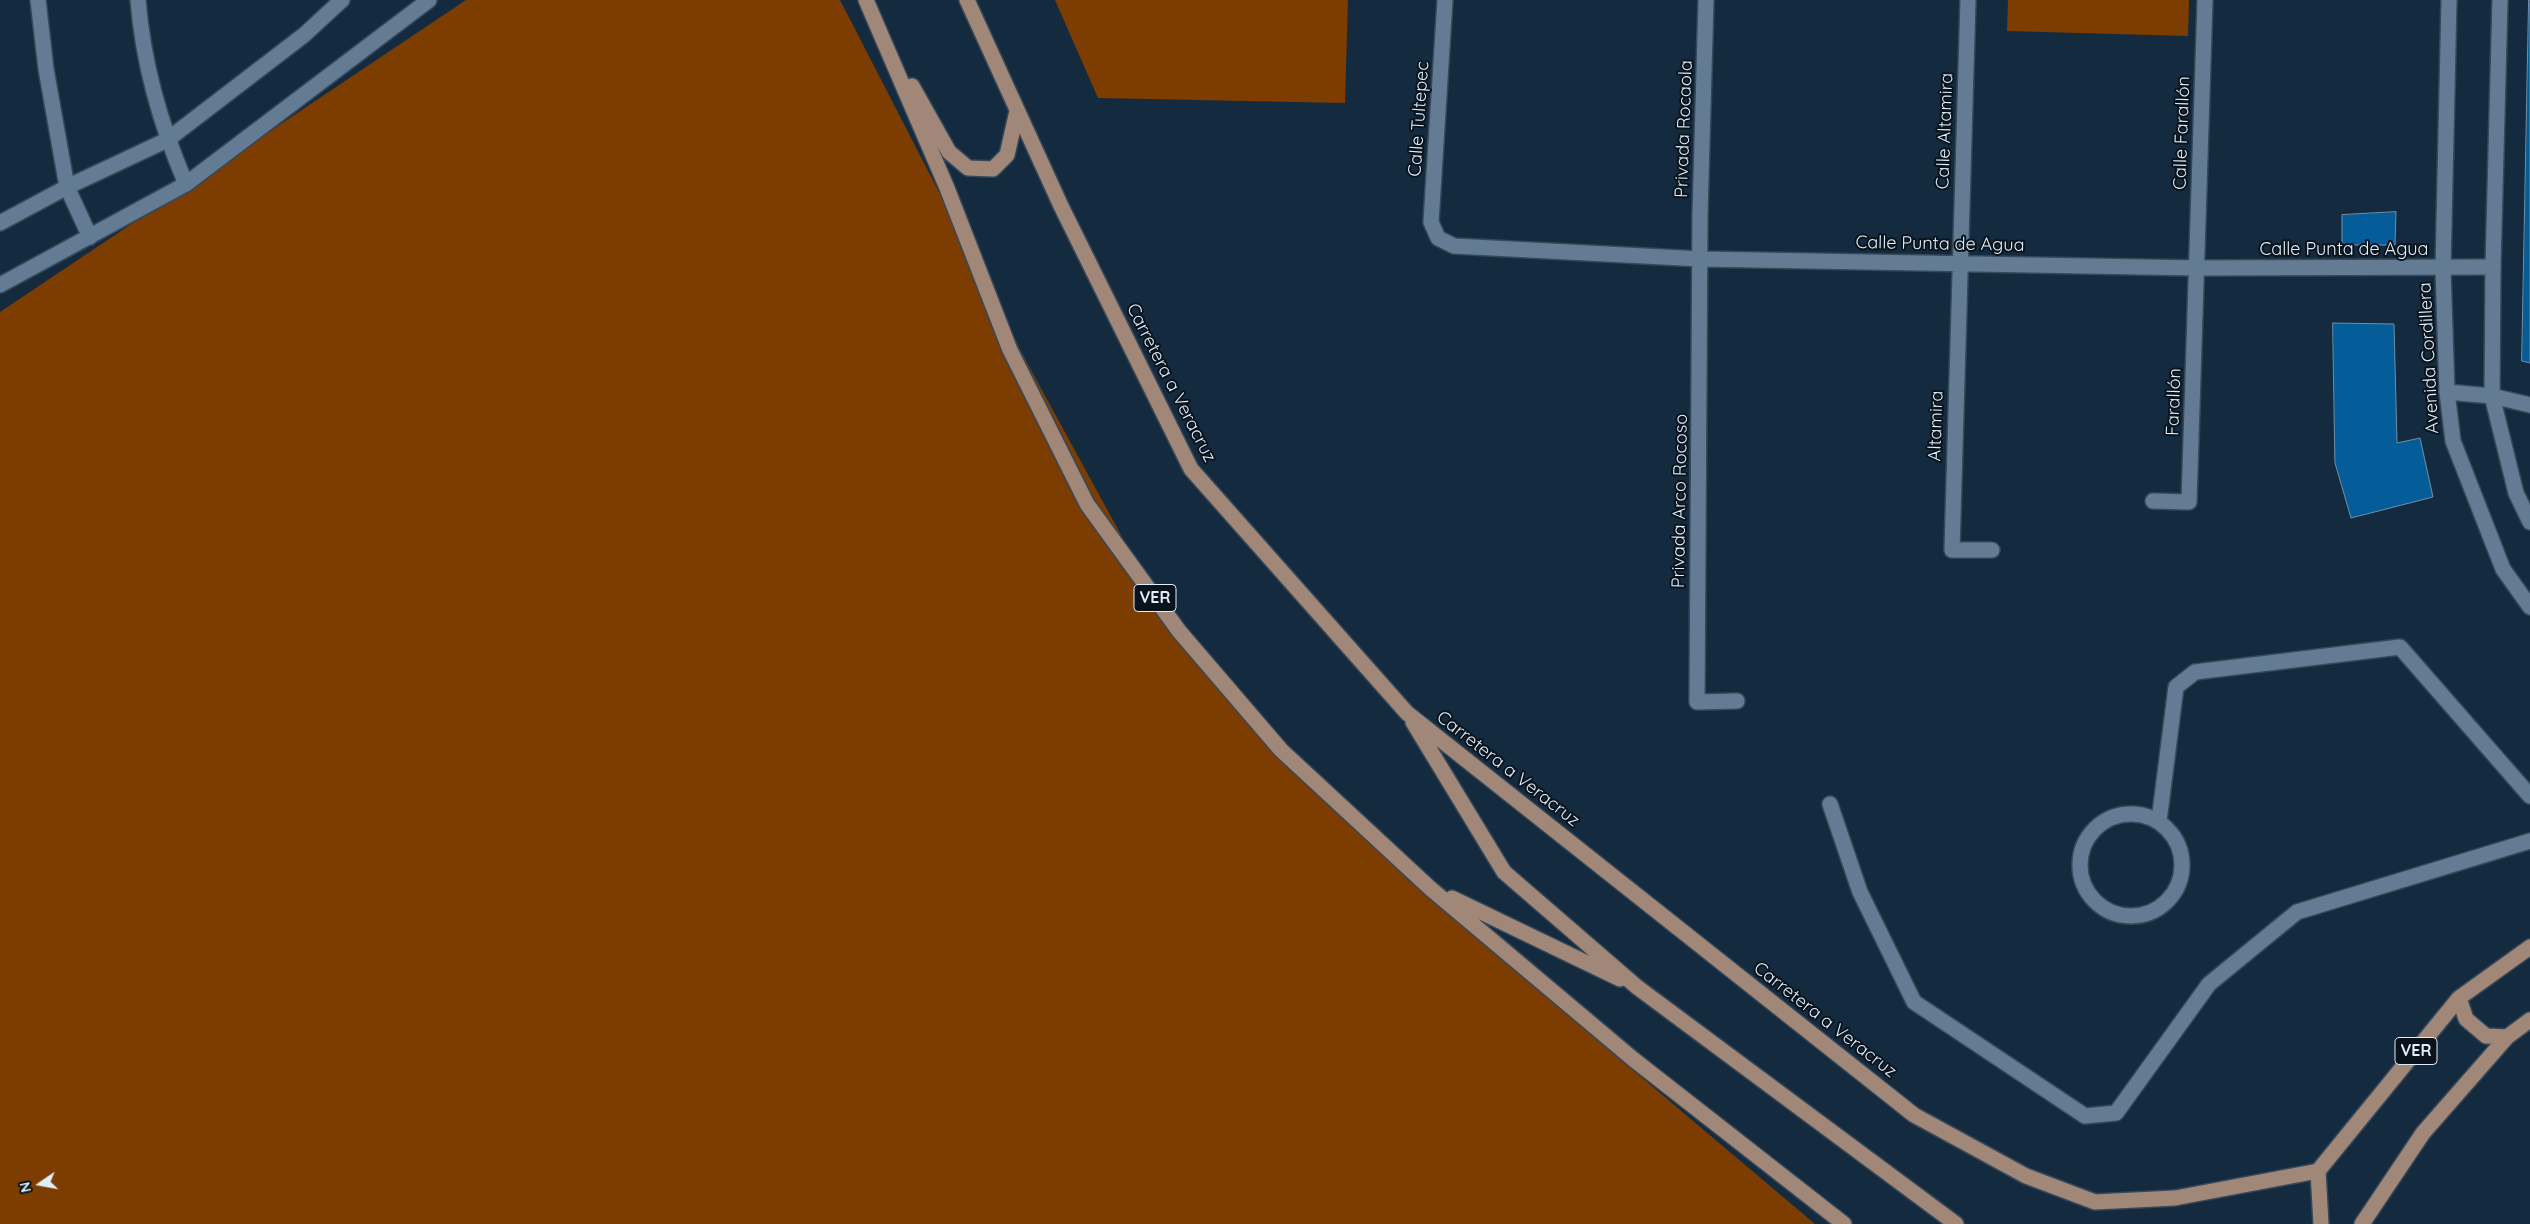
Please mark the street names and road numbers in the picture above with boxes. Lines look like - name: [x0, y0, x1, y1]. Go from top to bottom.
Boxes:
- street label: Privada Rocaola: [1671, 60, 1697, 198]
- street label: Calle Tultepec: [1404, 61, 1434, 177]
- street label: Calle Altamira: [1932, 72, 1958, 190]
- street label: Calle Farallón: [2169, 76, 2195, 190]
- street label: Calle Punta de Agua: [1855, 232, 2025, 256]
- street label: Calle Punta de Agua: [2260, 239, 2428, 261]
- street label: Avenida Cordillera: [2414, 282, 2444, 434]
- street label: Carretera a Veracruz: [1122, 300, 1220, 466]
- street label: Farallón: [2162, 368, 2186, 436]
- street label: Altamira: [1924, 390, 1948, 462]
- street label: Privada Arco Rocoso: [1668, 414, 1692, 588]
- road number: VER: [1134, 584, 1176, 612]
- street label: Carretera a Veracruz: [1432, 707, 1584, 831]
- street label: Carretera a Veracruz: [1749, 958, 1901, 1082]
- road number: VER: [2395, 1038, 2437, 1064]

